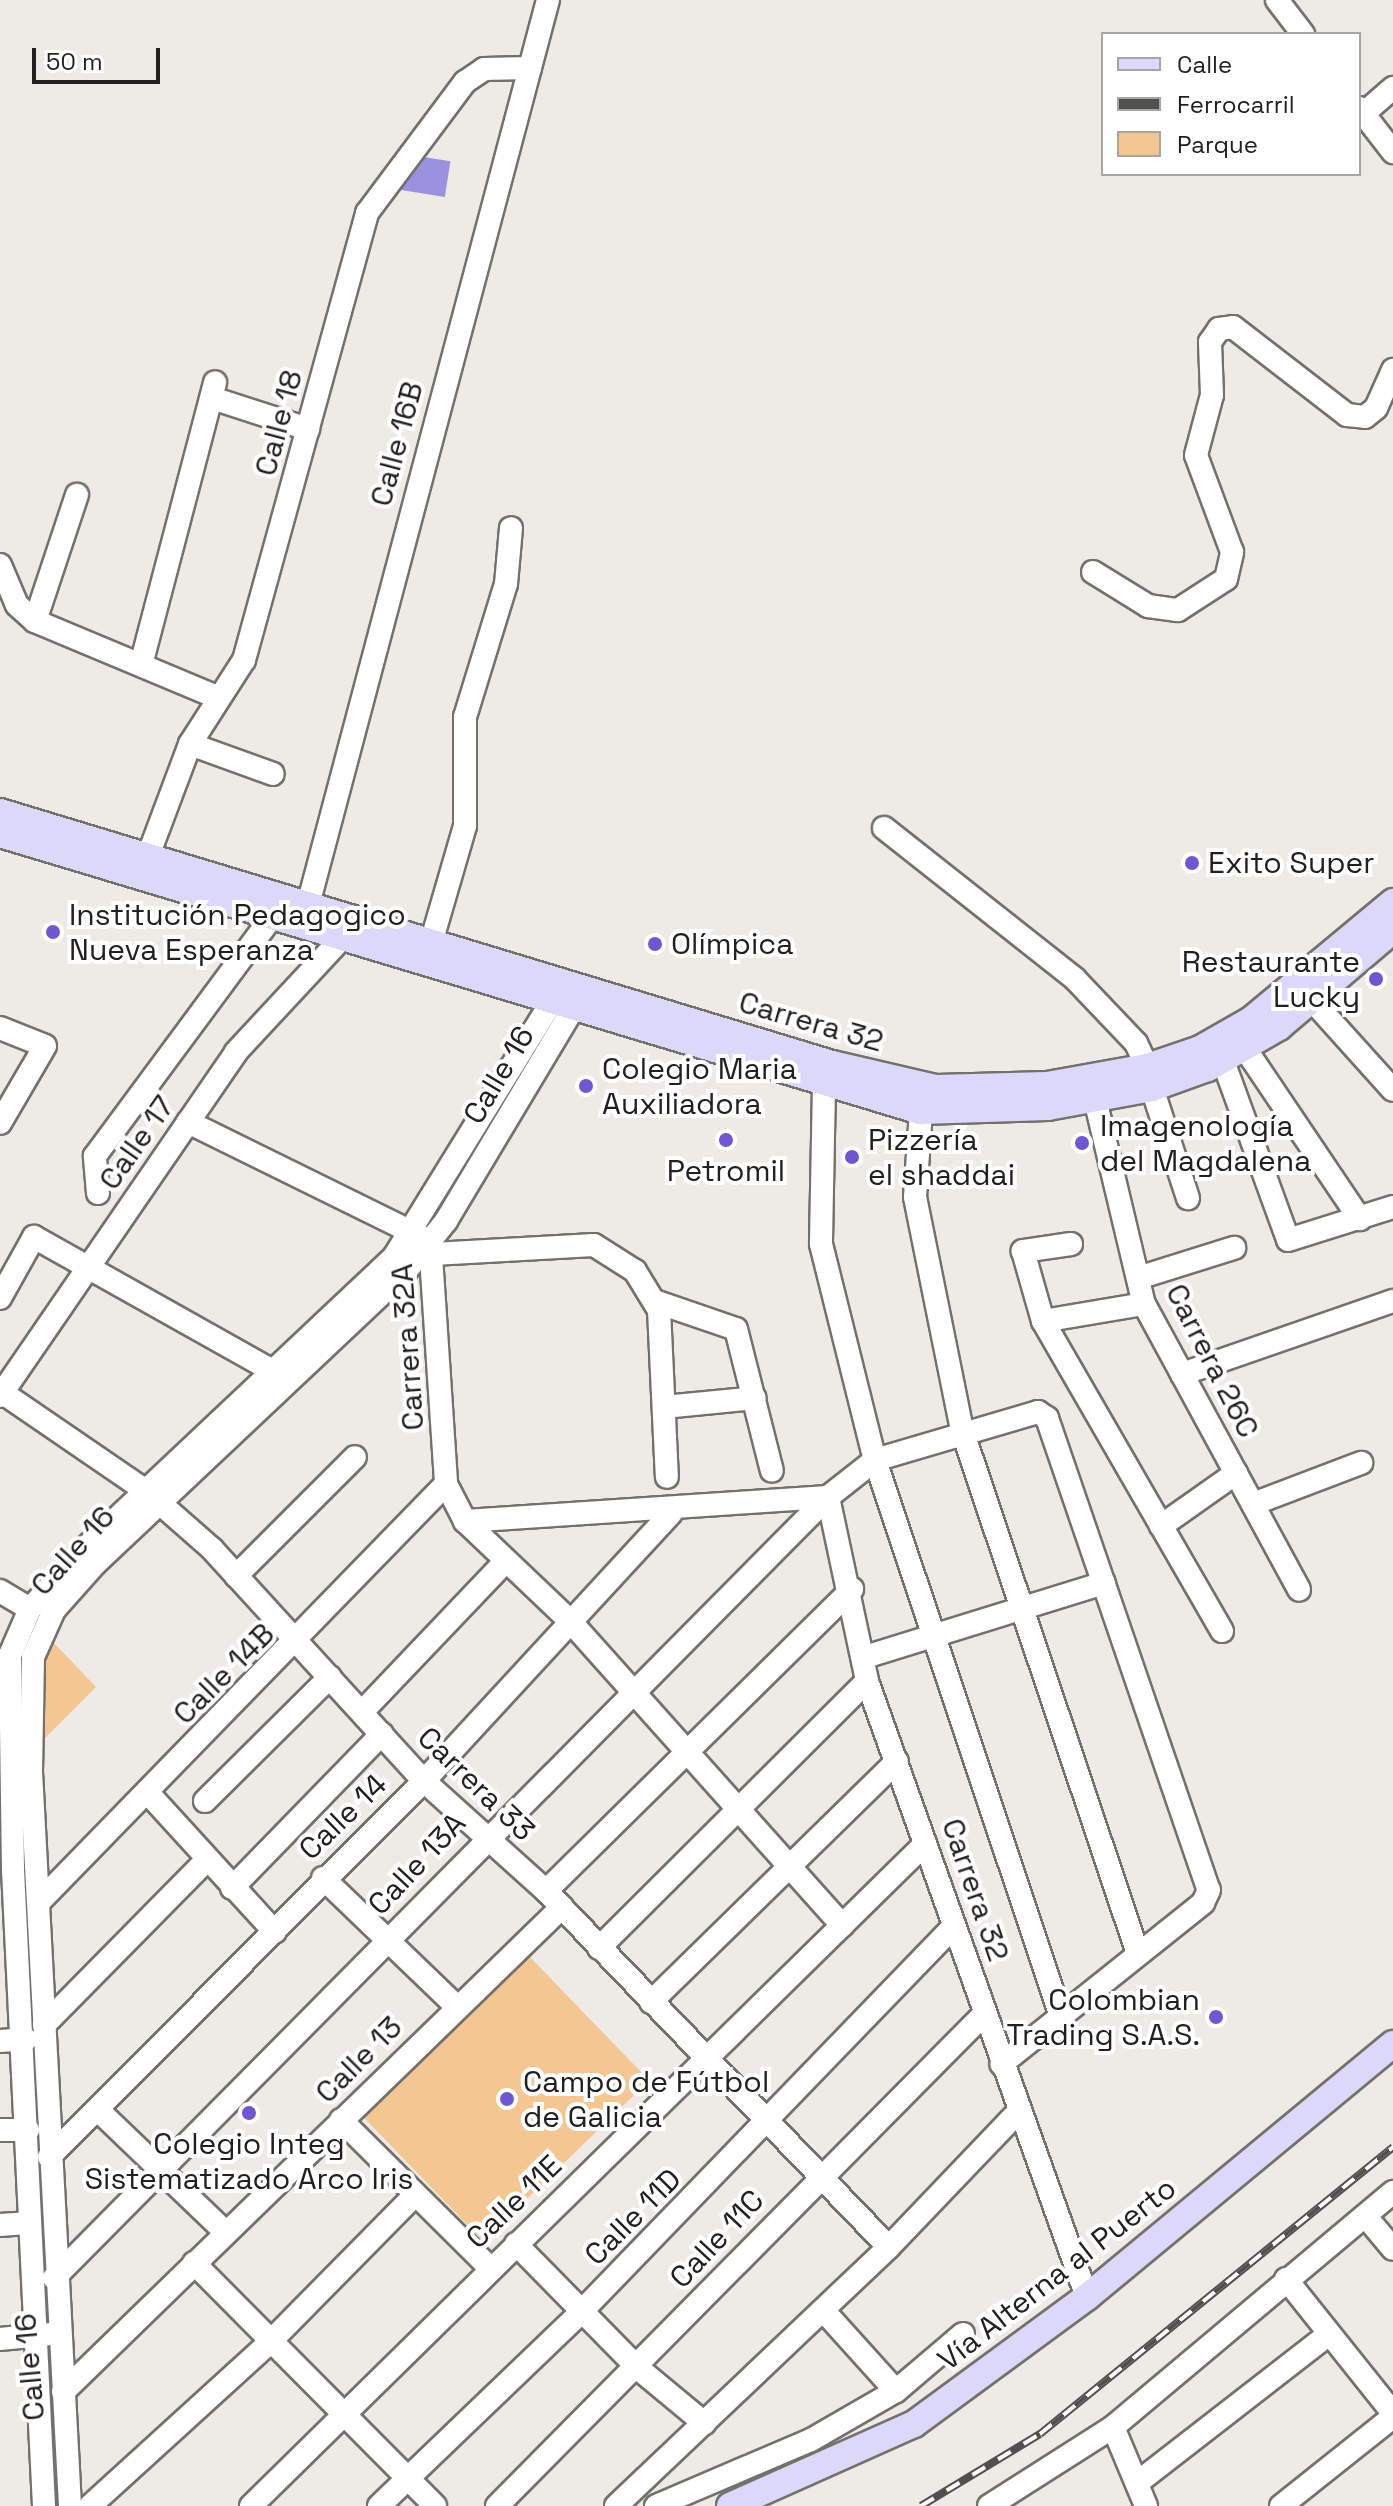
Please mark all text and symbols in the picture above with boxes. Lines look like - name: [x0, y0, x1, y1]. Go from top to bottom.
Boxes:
- scale bar: [36, 32, 164, 82]
- legend: [1101, 32, 1361, 176]
- text: 50 m: [46, 46, 103, 77]
- text: Calle: [1177, 49, 1232, 80]
- text: Ferrocarril: [1177, 89, 1295, 120]
- text: Parque: [1177, 129, 1258, 160]
- street label: Calle 18: [248, 366, 310, 480]
- street label: Calle 16B: [363, 378, 431, 510]
- place label: Exito Super: [1208, 845, 1375, 881]
- marker: Exito Super: [1183, 854, 1201, 872]
- place label: Institución Pedagogico Nueva Esperanza: [69, 897, 406, 968]
- marker: Institución Pedagogico Nueva Esperanza: [44, 923, 62, 941]
- place label: Olímpica: [671, 926, 793, 962]
- marker: Olímpica: [646, 935, 664, 953]
- place label: Restaurante Lucky: [1182, 944, 1360, 1014]
- marker: Restaurante Lucky: [1367, 970, 1385, 988]
- street label: Carrera 32: [735, 984, 887, 1060]
- street label: Calle 16: [456, 1020, 542, 1130]
- place label: Colegio Maria Auxiliadora: [602, 1051, 797, 1122]
- marker: Colegio Maria Auxiliadora: [577, 1077, 595, 1095]
- street label: Calle 17: [92, 1089, 182, 1197]
- place label: Imagenología del Magdalena: [1100, 1108, 1312, 1178]
- place label: Pizzería el shaddai: [868, 1122, 1015, 1192]
- marker: Petromil: [717, 1131, 735, 1149]
- marker: Imagenología del Magdalena: [1071, 1132, 1093, 1154]
- marker: Pizzería el shaddai: [843, 1148, 861, 1166]
- place label: Petromil: [667, 1153, 785, 1189]
- street label: Carrera 32A: [384, 1262, 432, 1432]
- street label: Carrera 26C: [1158, 1278, 1266, 1444]
- street label: Calle 16: [24, 1499, 122, 1603]
- street label: Calle 14B: [166, 1616, 282, 1732]
- street label: Carrera 33: [410, 1720, 542, 1848]
- street label: Calle 14: [292, 1767, 394, 1867]
- street label: Calle 13A: [361, 1806, 473, 1922]
- street label: Carrera 32: [934, 1814, 1016, 1966]
- place label: Colombian Trading S.A.S.: [1007, 1982, 1200, 2052]
- marker: Colombian Trading S.A.S.: [1207, 2008, 1225, 2026]
- street label: Calle 13: [308, 2009, 410, 2111]
- place label: Campo de Fútbol de Galicia: [523, 2064, 769, 2134]
- marker: Campo de Fútbol de Galicia: [498, 2090, 516, 2108]
- marker: Colegio Integ Sistematizado Arco Iris: [240, 2104, 258, 2122]
- place label: Colegio Integ Sistematizado Arco Iris: [84, 2126, 414, 2196]
- street label: Calle 11E: [459, 2148, 569, 2256]
- street label: Calle 11D: [577, 2161, 689, 2273]
- street label: Vía Alterna al Puerto: [931, 2170, 1183, 2378]
- street label: Calle 11C: [663, 2182, 771, 2296]
- street label: Calle 16: [7, 2312, 53, 2422]

